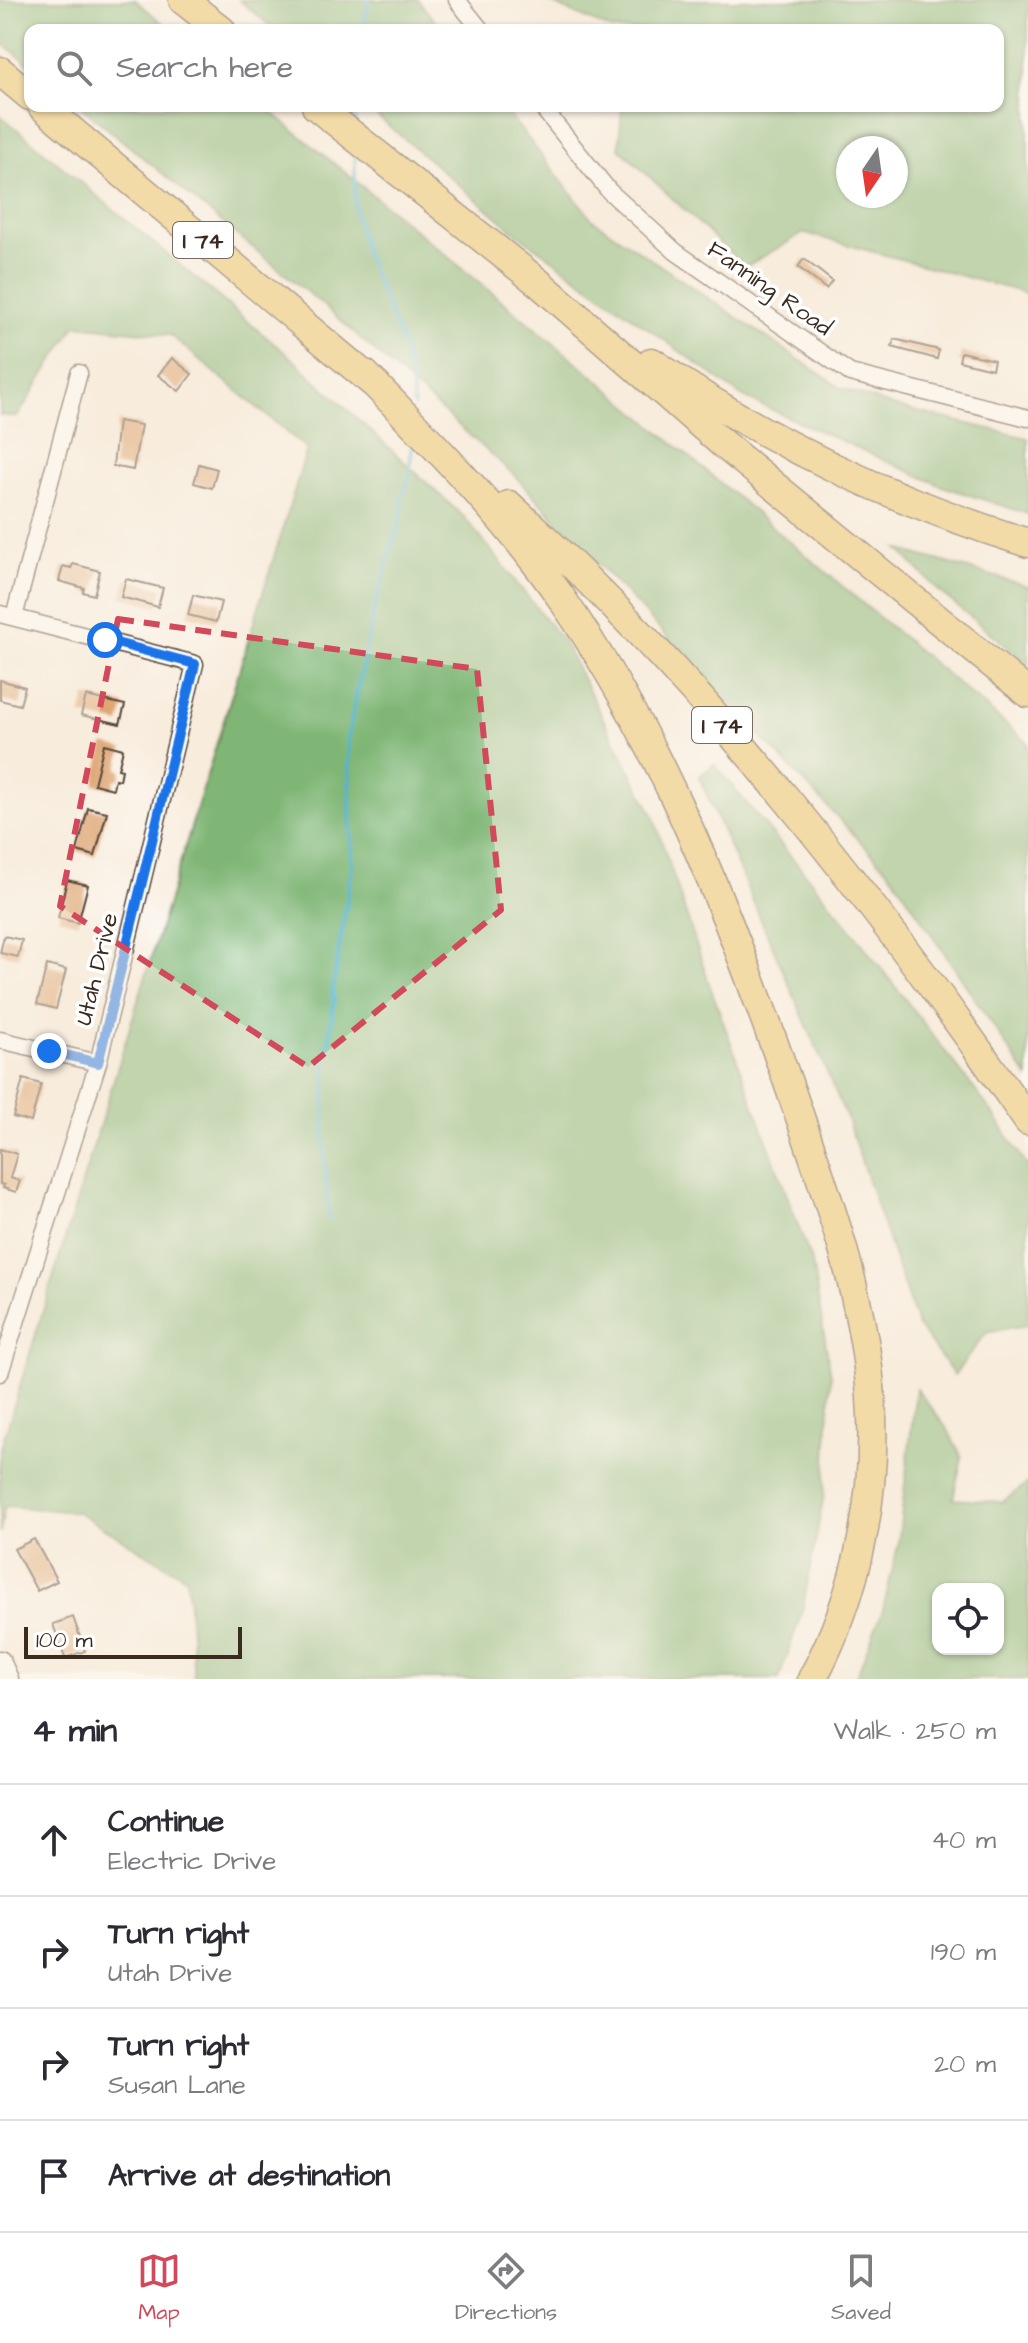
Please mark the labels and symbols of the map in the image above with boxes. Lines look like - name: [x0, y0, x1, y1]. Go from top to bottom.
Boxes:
- north arrow: [836, 136, 908, 208]
- road number: I 74: [173, 222, 233, 258]
- street label: Fanning Road: [699, 233, 839, 345]
- route start: [87, 622, 123, 658]
- road number: I 74: [692, 707, 752, 743]
- street label: Utah Drive: [67, 909, 127, 1029]
- route end: [31, 1033, 67, 1069]
- scale bar: [24, 1623, 242, 1659]

